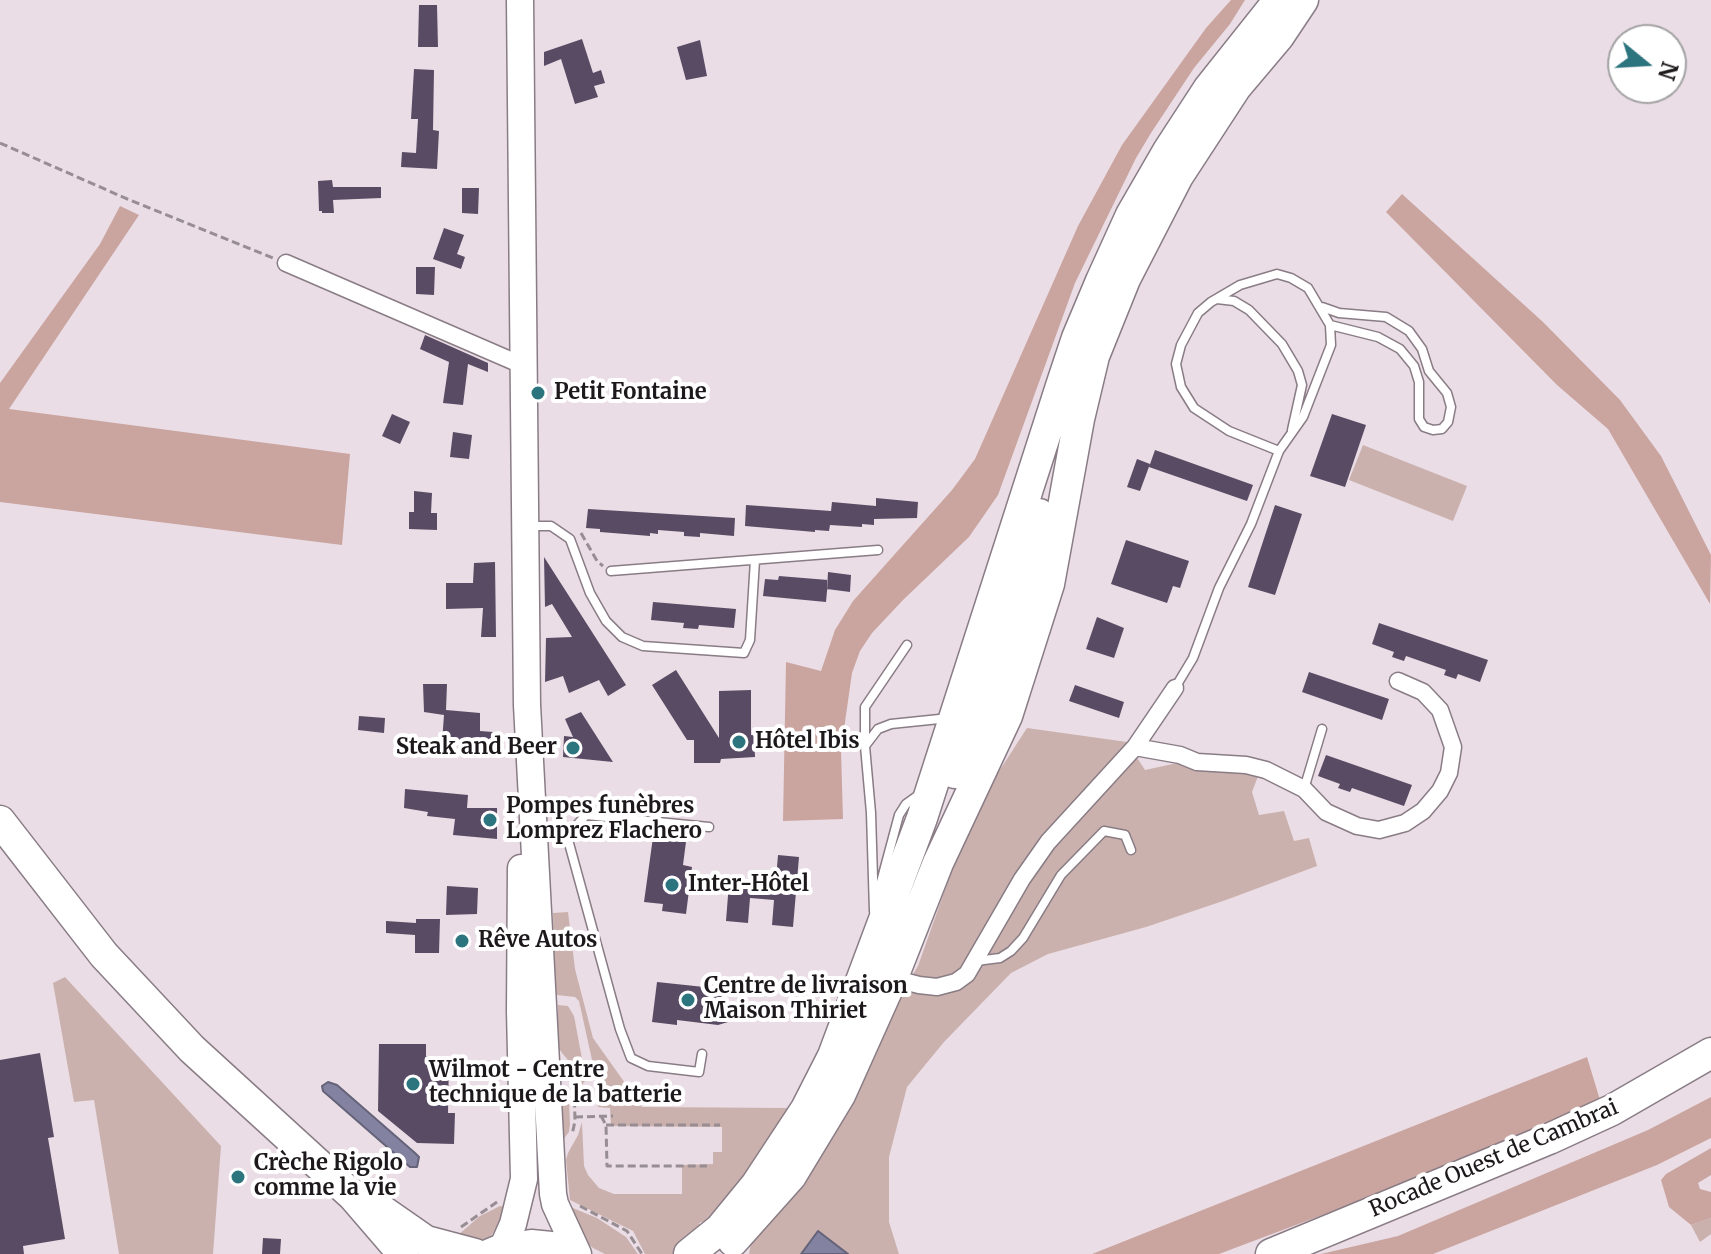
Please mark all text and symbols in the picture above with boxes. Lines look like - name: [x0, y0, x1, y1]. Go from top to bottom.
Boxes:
- north arrow: [1607, 24, 1687, 104]
- text: N: [1652, 58, 1684, 83]
- place label: Petit Fontaine: [554, 380, 707, 406]
- marker: Petit Fontaine: [529, 384, 547, 402]
- place label: Hôtel Ibis: [755, 729, 860, 755]
- marker: Hôtel Ibis: [730, 733, 748, 751]
- place label: Steak and Beer: [396, 735, 557, 761]
- marker: Steak and Beer: [564, 739, 582, 757]
- place label: Pompes funèbres Lomprez Flachero: [506, 794, 702, 846]
- marker: Pompes funèbres Lomprez Flachero: [481, 811, 499, 829]
- place label: Inter-Hôtel: [688, 872, 809, 898]
- marker: Inter-Hôtel: [663, 876, 681, 894]
- place label: Rêve Autos: [478, 928, 597, 954]
- marker: Rêve Autos: [453, 932, 471, 950]
- place label: Centre de livraison Maison Thiriet: [704, 974, 908, 1026]
- marker: Centre de livraison Maison Thiriet: [679, 991, 697, 1009]
- place label: Wilmot - Centre technique de la batterie: [429, 1058, 682, 1110]
- marker: Wilmot - Centre technique de la batterie: [404, 1075, 422, 1093]
- street label: Rocade Ouest de Cambrai: [1366, 1095, 1622, 1223]
- place label: Crèche Rigolo comme la vie: [254, 1151, 403, 1202]
- marker: Crèche Rigolo comme la vie: [229, 1168, 247, 1186]

